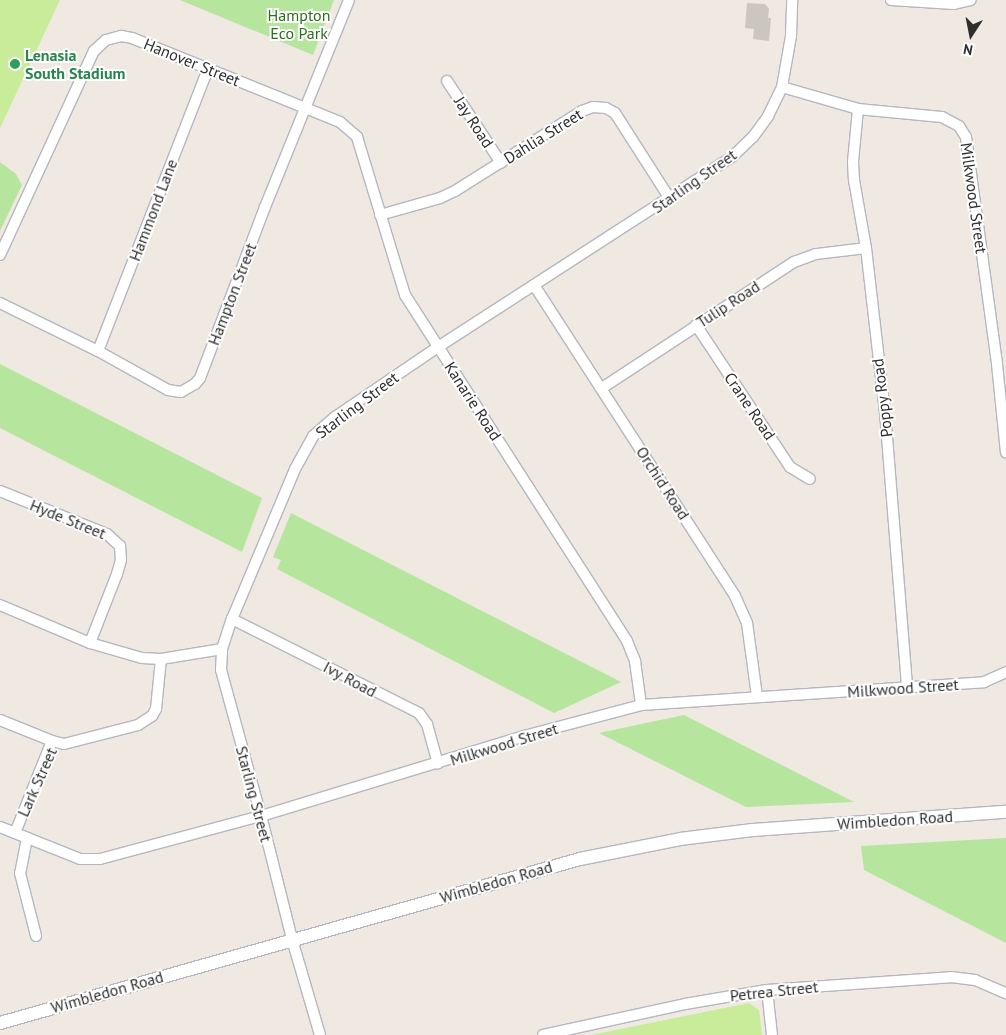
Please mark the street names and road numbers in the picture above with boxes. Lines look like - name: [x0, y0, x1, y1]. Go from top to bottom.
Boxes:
- street label: Hanover Street: [141, 34, 243, 90]
- street label: Jay Road: [450, 92, 498, 152]
- street label: Dahlia Street: [500, 104, 586, 168]
- street label: Milkwood Street: [957, 141, 991, 255]
- street label: Starling Street: [648, 145, 740, 217]
- street label: Hammond Lane: [125, 156, 181, 264]
- street label: Hampton Street: [204, 240, 260, 348]
- street label: Tulip Road: [693, 276, 763, 332]
- street label: Poppy Road: [868, 357, 896, 439]
- street label: Kanarie Road: [440, 358, 506, 444]
- street label: Starling Street: [312, 368, 402, 442]
- street label: Crane Road: [720, 369, 780, 443]
- street label: Orchid Road: [632, 443, 694, 523]
- street label: Hyde Street: [27, 495, 109, 543]
- street label: Ivy Road: [320, 657, 380, 701]
- street label: Milkwood Street: [847, 675, 959, 701]
- street label: Milkwood Street: [448, 718, 560, 770]
- street label: Lark Street: [13, 744, 61, 820]
- street label: Starling Street: [232, 744, 276, 844]
- street label: Wimbledon Road: [836, 806, 954, 834]
- street label: Wimbledon Road: [438, 857, 554, 907]
- street label: Wimbledon Road: [49, 967, 165, 1017]
- street label: Petrea Street: [729, 977, 819, 1005]

